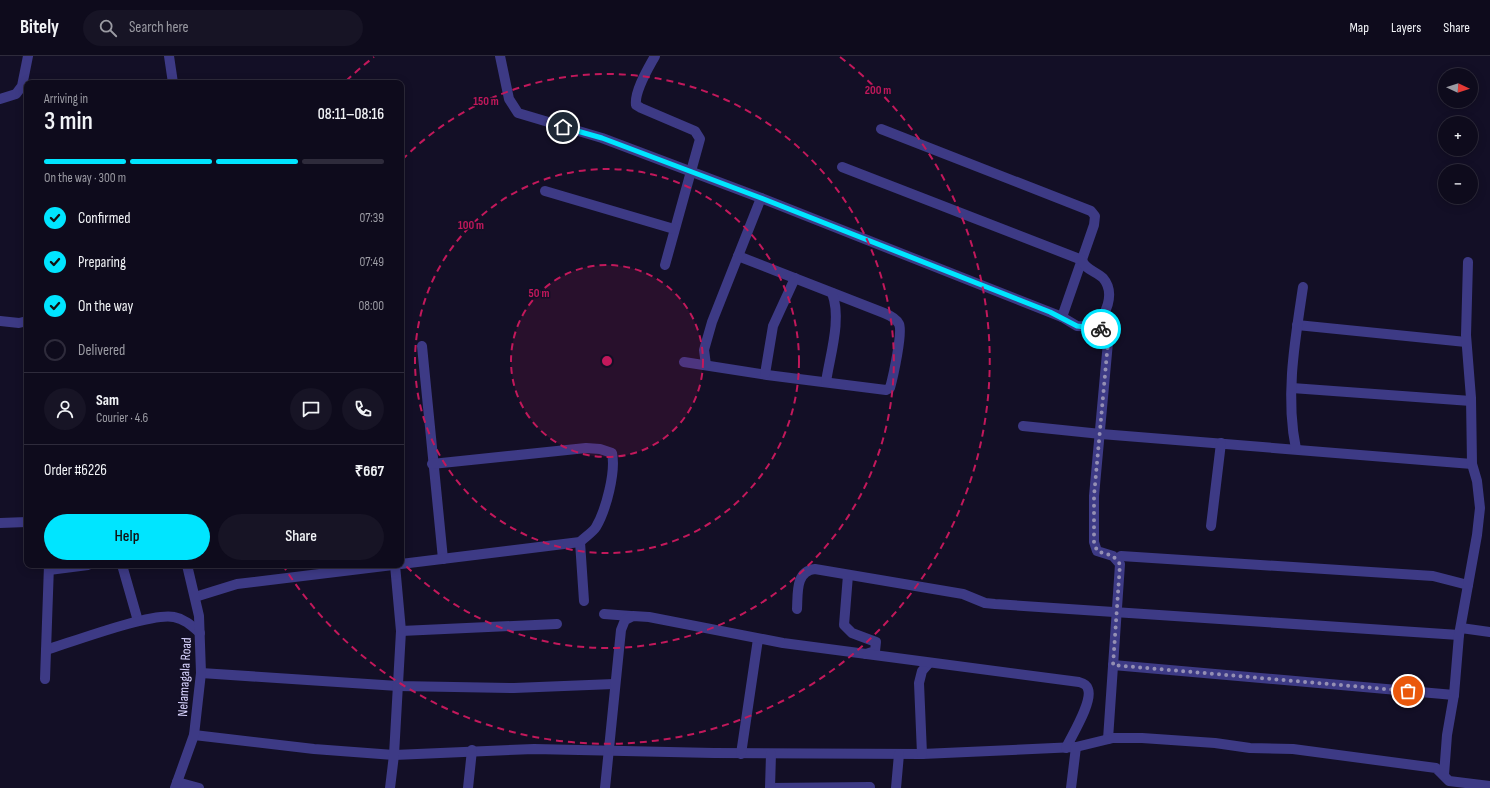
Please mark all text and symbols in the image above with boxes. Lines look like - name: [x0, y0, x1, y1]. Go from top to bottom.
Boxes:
- search box: [83, 10, 363, 46]
- text: Bitely: [20, 16, 59, 39]
- icon: search: [97, 17, 119, 39]
- text: Search here: [129, 18, 189, 37]
- text: Map: [1349, 19, 1369, 36]
- text: Layers: [1391, 19, 1421, 36]
- text: Share: [1443, 19, 1470, 36]
- north arrow: [1438, 68, 1478, 108]
- map controls: [1438, 68, 1478, 204]
- text: 200 m: [865, 83, 891, 98]
- text: Arriving in: [44, 91, 88, 107]
- text: 150 m: [473, 94, 499, 109]
- text: 08:11–08:16: [318, 105, 384, 124]
- text: 3 min: [44, 106, 93, 137]
- pin: [546, 110, 580, 144]
- icon: home: [552, 116, 574, 138]
- button: +: [1438, 116, 1478, 156]
- button: −: [1438, 164, 1478, 204]
- text: On the way · 300 m: [44, 170, 126, 186]
- icon: check: [44, 207, 66, 229]
- text: Confirmed: [78, 209, 131, 228]
- text: 07:39: [359, 210, 384, 226]
- text: 100 m: [458, 218, 484, 233]
- icon: check: [44, 251, 66, 273]
- text: Preparing: [78, 253, 126, 272]
- text: 07:49: [359, 254, 384, 270]
- text: 50 m: [529, 286, 549, 301]
- icon: check: [44, 295, 66, 317]
- text: On the way: [78, 297, 133, 316]
- text: 08:00: [358, 298, 384, 314]
- courier: [1081, 309, 1121, 349]
- icon: bike: [1090, 318, 1112, 340]
- text: Delivered: [78, 341, 125, 360]
- centre of rings: [600, 354, 614, 368]
- button: person: [44, 388, 86, 430]
- button: chat: [290, 388, 332, 430]
- button: phone: [342, 388, 384, 430]
- text: Sam: [96, 391, 119, 410]
- text: Courier · 4.6: [96, 410, 148, 426]
- text: Order #6226: [44, 461, 107, 480]
- text: ₹667: [355, 462, 384, 481]
- button: Help: [44, 514, 210, 560]
- button: Share: [218, 514, 384, 560]
- street label: Nelamagala Road: [174, 637, 195, 717]
- pin: [1391, 674, 1425, 708]
- icon: bag: [1397, 680, 1419, 702]

